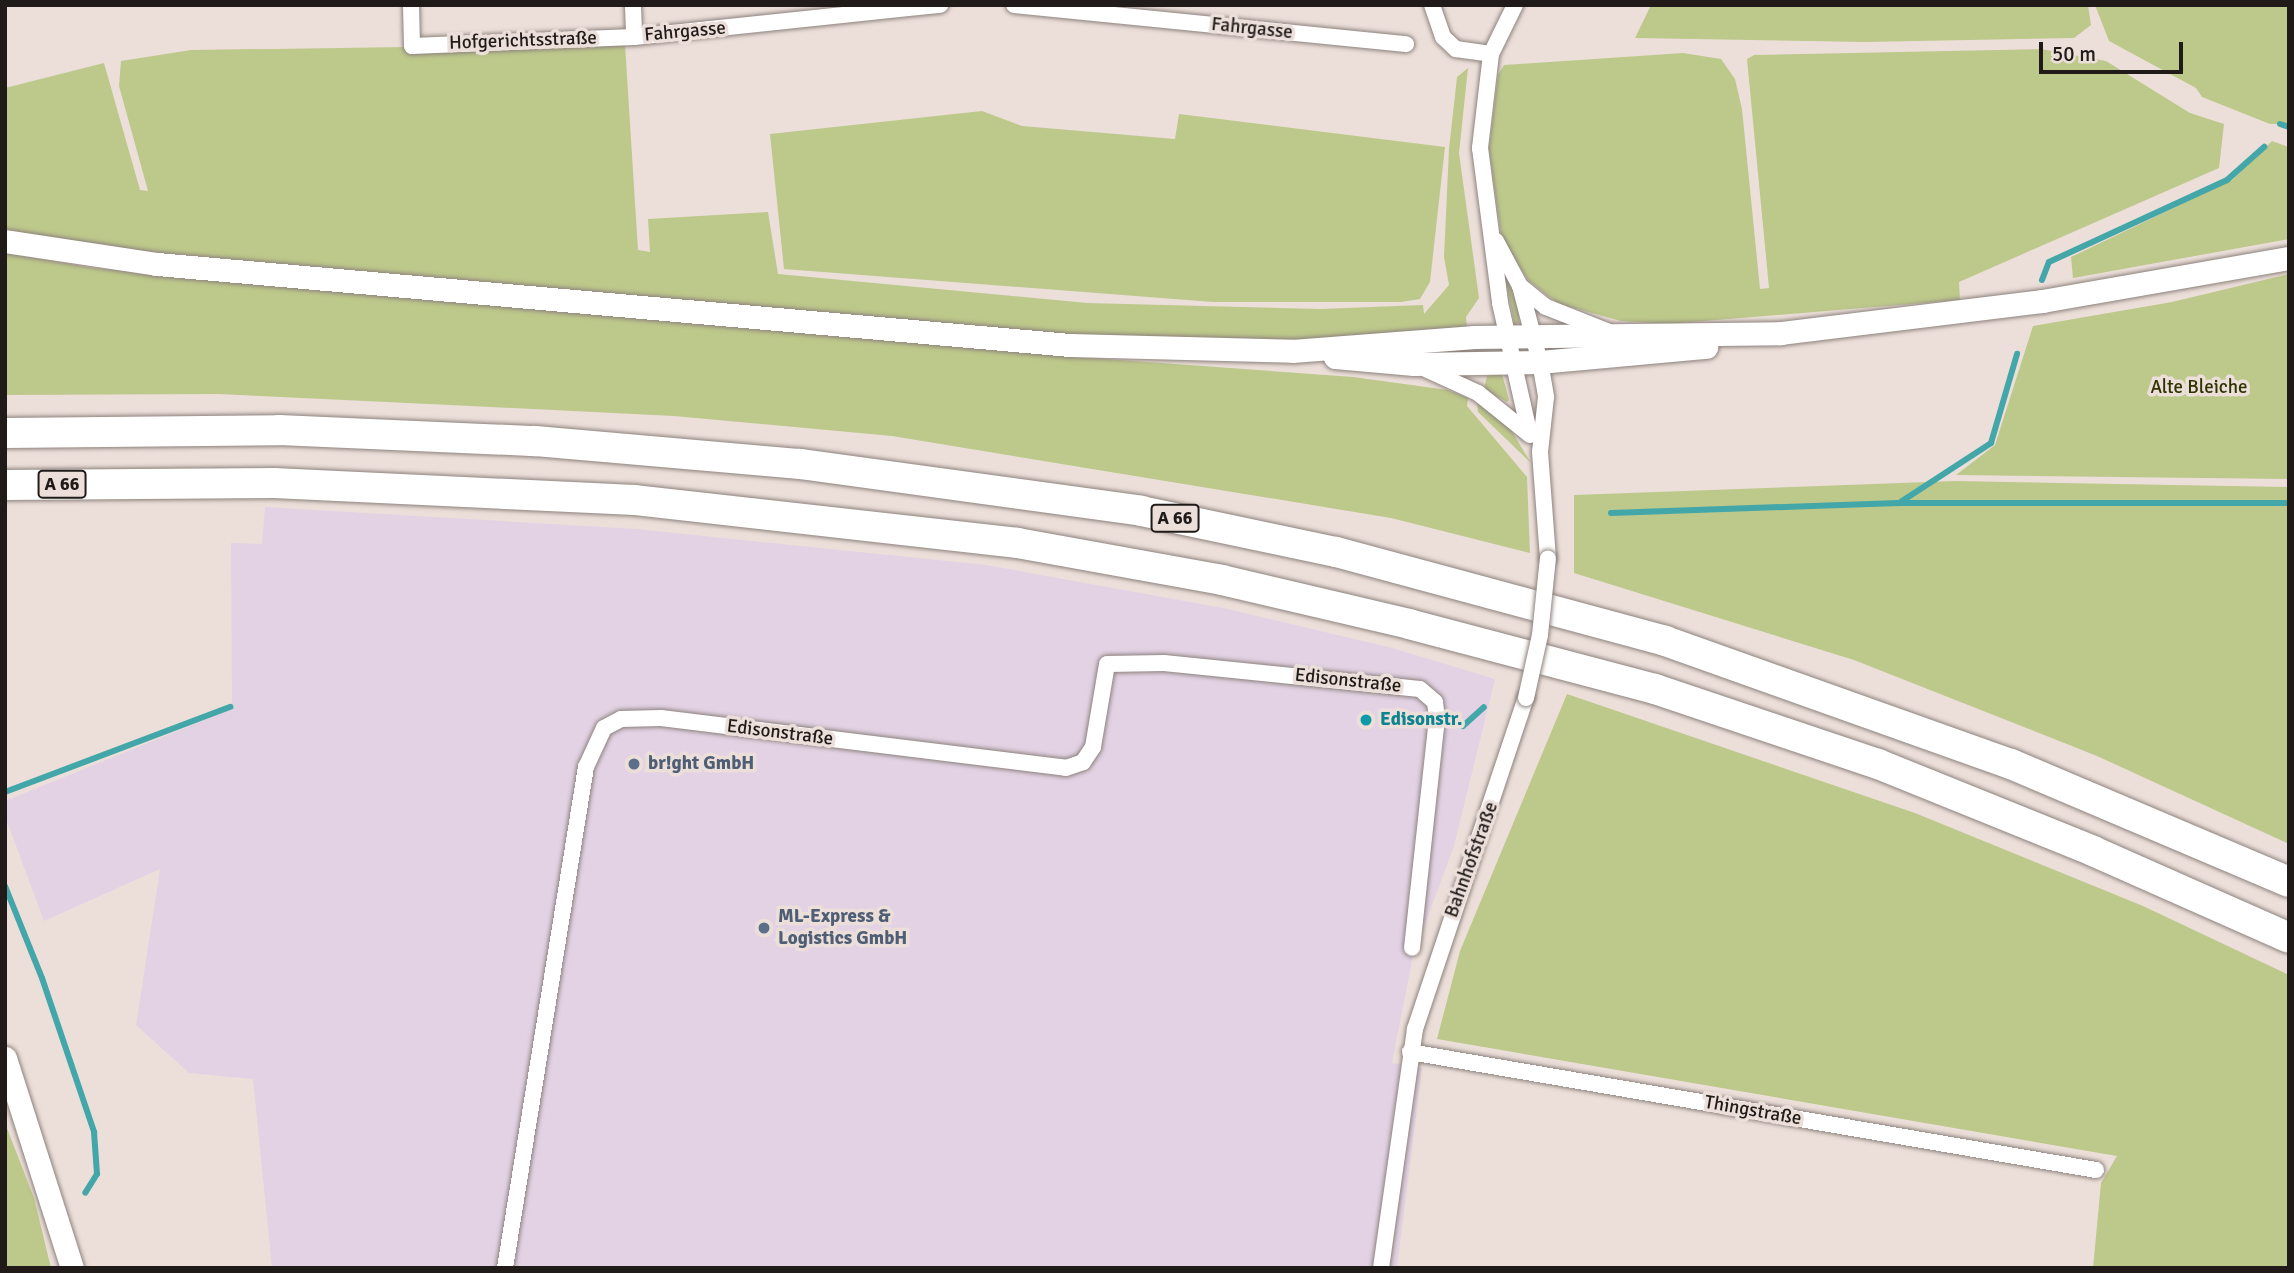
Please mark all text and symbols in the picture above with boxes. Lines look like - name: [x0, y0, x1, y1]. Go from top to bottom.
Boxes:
- street label: Fahrgasse: [1210, 13, 1294, 45]
- street label: Fahrgasse: [643, 17, 727, 47]
- street label: Hofgerichtsstraße: [449, 27, 597, 55]
- scale bar: [2042, 28, 2186, 72]
- text: 50 m: [2052, 41, 2096, 67]
- park label: Alte Bleiche: [2150, 377, 2248, 399]
- road number: A 66: [38, 470, 86, 498]
- road number: A 66: [1150, 504, 1200, 532]
- street label: Edisonstraße: [1294, 664, 1402, 698]
- place label: Edisonstr.: [1380, 709, 1463, 731]
- marker: Edisonstr.: [1358, 712, 1374, 728]
- street label: Edisonstraße: [725, 715, 835, 751]
- place label: br!ght GmbH: [648, 753, 754, 775]
- marker: br!ght GmbH: [626, 756, 642, 772]
- street label: Bahnhofstraße: [1441, 799, 1503, 921]
- place label: ML-Express & Logistics GmbH: [778, 906, 907, 950]
- marker: ML-Express & Logistics GmbH: [756, 920, 772, 936]
- street label: Thingstraße: [1703, 1091, 1803, 1131]

